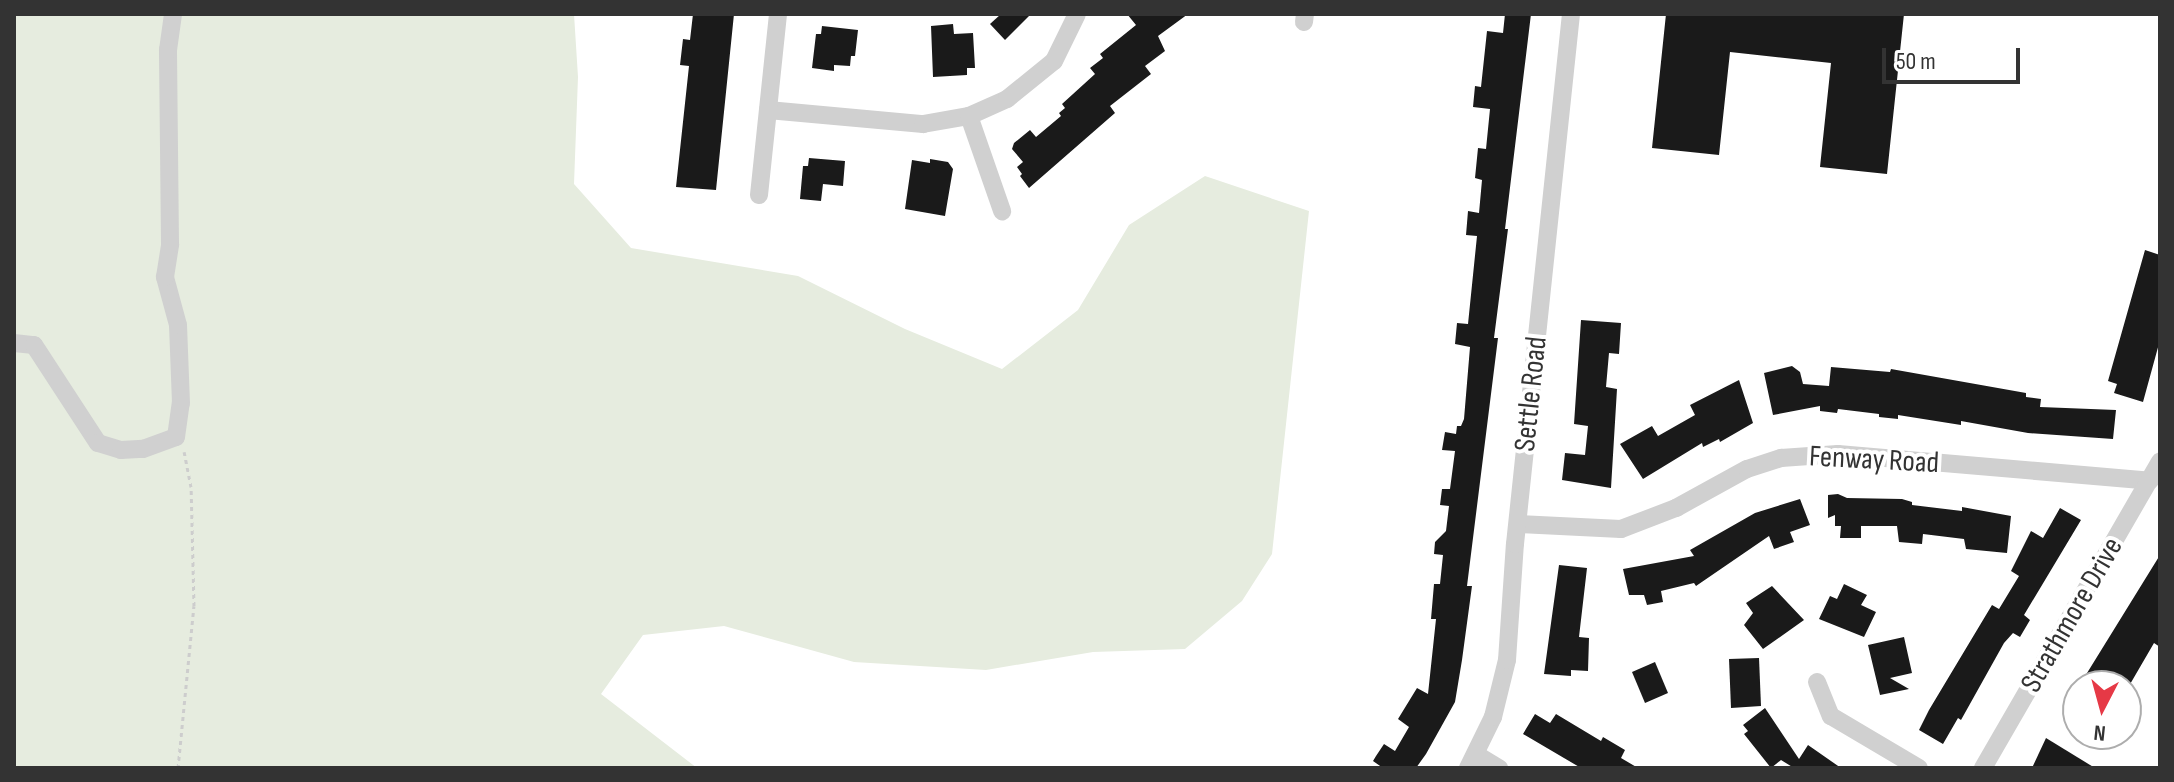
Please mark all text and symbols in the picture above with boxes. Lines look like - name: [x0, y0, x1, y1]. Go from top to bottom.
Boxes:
- scale bar: [1886, 32, 2024, 82]
- text: 50 m: [1896, 47, 1936, 76]
- street label: Settle Road: [1507, 335, 1555, 453]
- street label: Fenway Road: [1808, 439, 1940, 481]
- street label: Strathmore Drive: [2013, 531, 2131, 699]
- north arrow: [2062, 670, 2142, 750]
- text: N: [2092, 718, 2107, 746]

